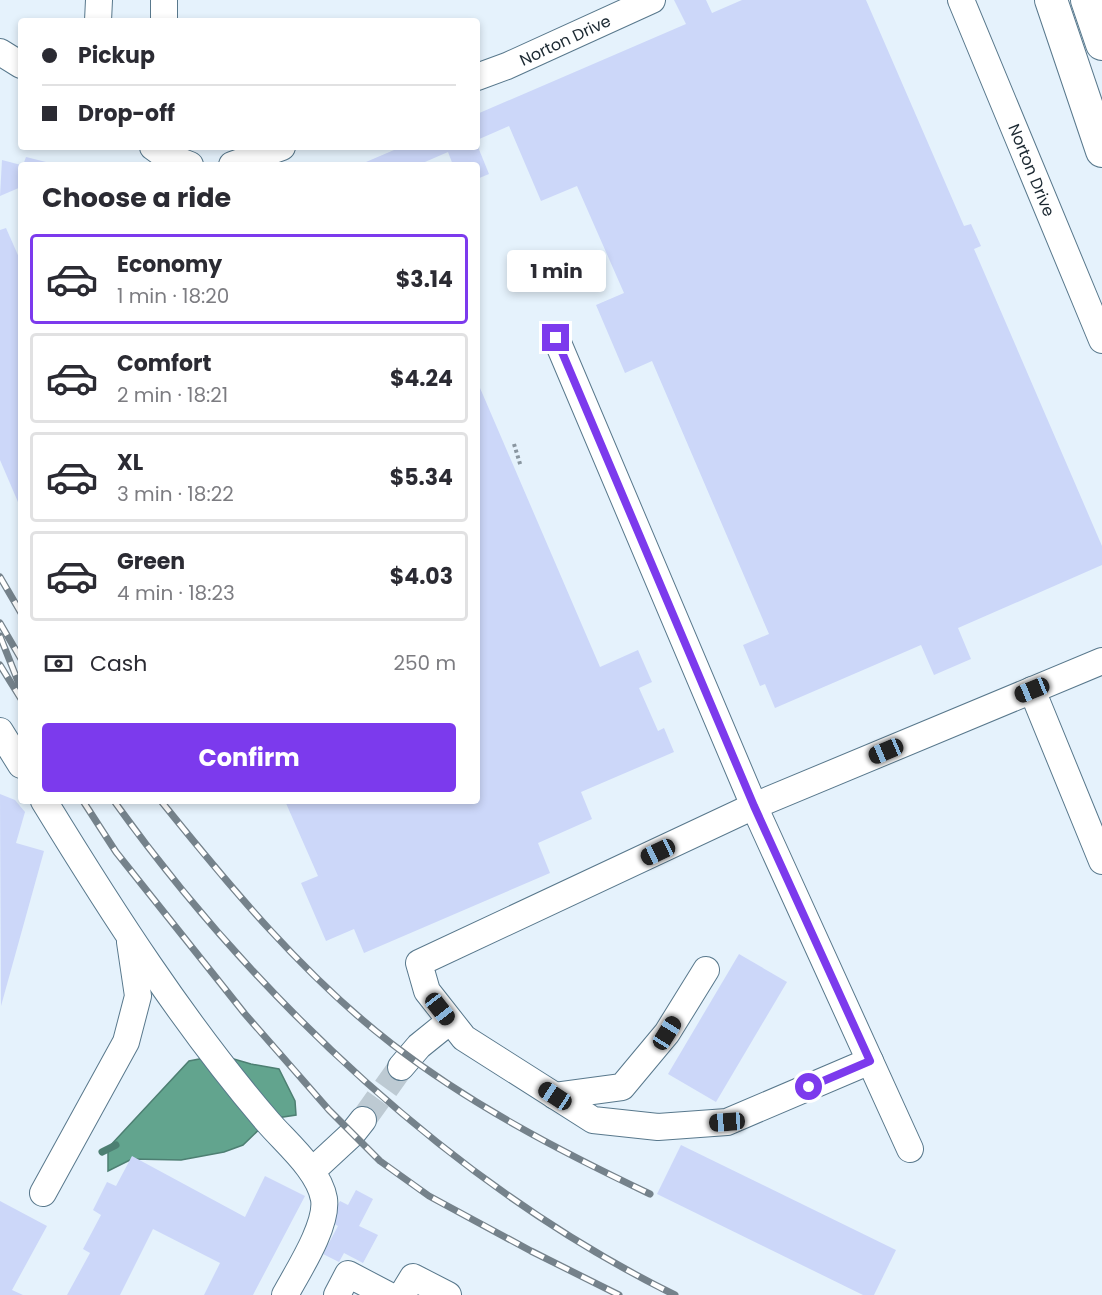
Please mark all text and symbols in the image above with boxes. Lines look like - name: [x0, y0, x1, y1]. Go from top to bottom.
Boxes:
- street label: Norton Drive: [516, 9, 615, 72]
- text: Pickup: [78, 40, 155, 71]
- text: Drop-off: [78, 98, 175, 129]
- street label: Norton Drive: [1002, 120, 1061, 220]
- text: Choose a ride: [42, 179, 231, 216]
- text: Economy: [117, 249, 222, 280]
- callout: 1 min: [506, 251, 606, 293]
- icon: car: [45, 252, 99, 306]
- text: 1 min: [530, 257, 583, 285]
- text: $3.14: [396, 264, 453, 295]
- text: 1 min · 18:20: [117, 282, 229, 310]
- route end: [542, 324, 569, 351]
- text: Comfort: [117, 348, 211, 379]
- icon: car: [45, 351, 99, 405]
- text: $4.24: [390, 363, 453, 394]
- text: 2 min · 18:21: [117, 381, 228, 409]
- text: XL: [117, 447, 143, 478]
- icon: car: [45, 450, 99, 504]
- text: $5.34: [390, 462, 453, 493]
- text: 3 min · 18:22: [117, 480, 234, 508]
- text: Green: [117, 546, 185, 577]
- icon: car: [45, 549, 99, 603]
- text: $4.03: [390, 561, 453, 592]
- text: 4 min · 18:23: [117, 579, 235, 607]
- icon: cash: [42, 647, 75, 680]
- text: Cash: [90, 648, 147, 679]
- text: 250 m: [393, 649, 456, 677]
- car: [1012, 675, 1052, 705]
- button: Confirm: [42, 723, 456, 792]
- car: [866, 736, 906, 766]
- car: [638, 836, 678, 868]
- car: [422, 989, 458, 1029]
- car: [650, 1013, 684, 1053]
- route start: [795, 1073, 822, 1100]
- car: [535, 1079, 575, 1113]
- car: [708, 1112, 746, 1132]

